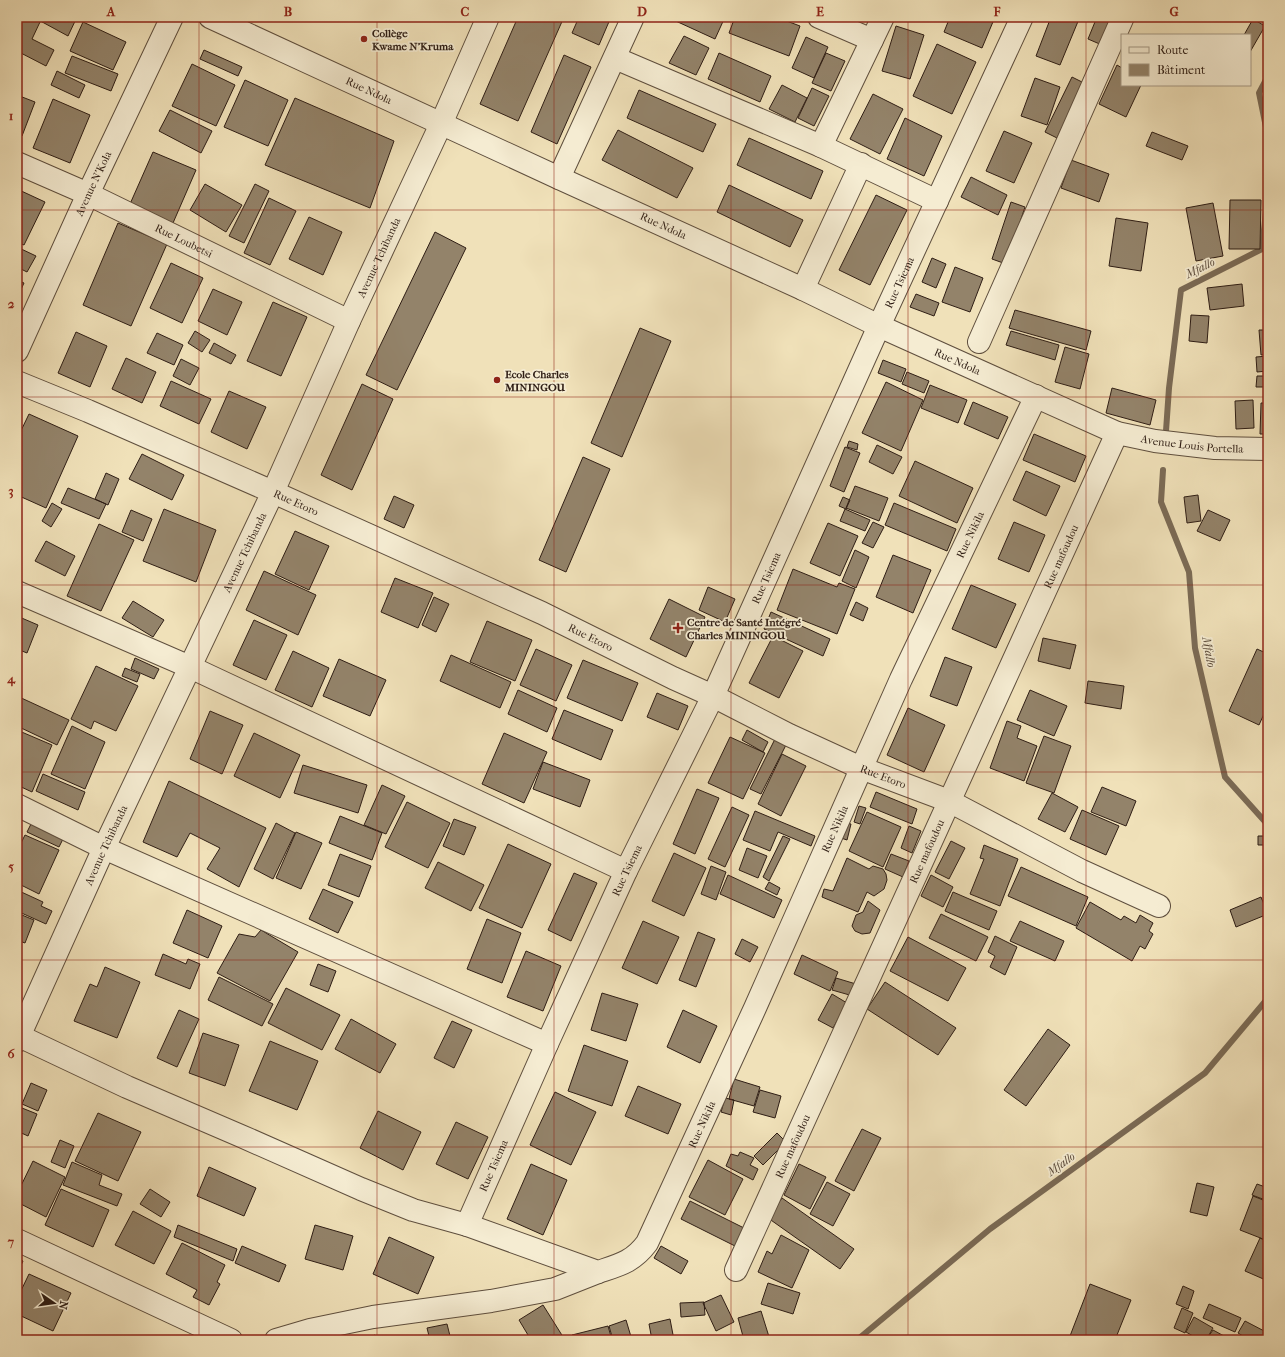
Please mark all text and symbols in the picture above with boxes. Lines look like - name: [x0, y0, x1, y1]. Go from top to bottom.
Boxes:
- text: A: [106, 4, 116, 19]
- text: B: [284, 4, 293, 19]
- text: C: [461, 4, 470, 19]
- text: D: [637, 4, 647, 19]
- text: E: [816, 4, 824, 19]
- text: F: [993, 4, 1001, 19]
- text: G: [1169, 4, 1179, 19]
- place label: Collège Kwame N'Kruma: [372, 27, 454, 53]
- marker: Collège Kwame N'Kruma: [359, 34, 369, 44]
- legend: [1121, 34, 1251, 86]
- text: Route: [1157, 43, 1189, 57]
- text: Bâtiment: [1157, 63, 1206, 77]
- street label: Rue Ndola: [343, 74, 395, 107]
- text: 1: [9, 108, 14, 123]
- street label: Avenue N'Kola: [73, 148, 115, 219]
- street label: Rue Ndola: [638, 210, 689, 242]
- street label: Avenue Tchibanda: [354, 215, 404, 301]
- street label: Rue Loubetsi: [153, 222, 215, 261]
- street label: Rue Tsiema: [882, 254, 917, 310]
- water label: Mfallo: [1182, 255, 1217, 282]
- text: 2: [8, 296, 15, 311]
- street label: Rue Ndola: [932, 346, 983, 378]
- place label: Ecole Charles MININGOU: [504, 368, 569, 394]
- marker: Ecole Charles MININGOU: [492, 375, 502, 385]
- street label: Avenue Louis Portella: [1139, 432, 1244, 456]
- text: 3: [8, 483, 14, 499]
- street label: Rue Etoro: [271, 487, 321, 519]
- street label: Rue Nikila: [954, 508, 987, 560]
- street label: Avenue Tchibanda: [220, 510, 270, 596]
- street label: Rue mafoudou: [1041, 522, 1082, 591]
- street label: Rue Tsiema: [749, 549, 784, 606]
- place label: Centre de Santé Intégré Charles MININGOU: [687, 616, 802, 642]
- street label: Rue Etoro: [566, 621, 615, 654]
- marker: Centre de Santé Intégré Charles MININGOU: [672, 622, 684, 634]
- water label: Mfallo: [1199, 634, 1219, 669]
- text: 4: [6, 671, 16, 687]
- street label: Rue Etoro: [858, 762, 908, 791]
- street label: Avenue Tchibanda: [82, 802, 131, 888]
- street label: Rue Nikila: [819, 803, 851, 855]
- street label: Rue mafoudou: [907, 817, 948, 886]
- street label: Rue Tsiema: [609, 842, 645, 898]
- text: 5: [8, 859, 14, 874]
- text: 6: [7, 1046, 15, 1061]
- street label: Rue Nikila: [686, 1098, 719, 1150]
- street label: Rue mafoudou: [773, 1112, 813, 1180]
- street label: Rue Tsiema: [477, 1137, 511, 1194]
- water label: Mfallo: [1043, 1149, 1078, 1179]
- text: 7: [7, 1234, 15, 1249]
- north arrow: [34, 1283, 74, 1323]
- text: N: [56, 1300, 71, 1311]

